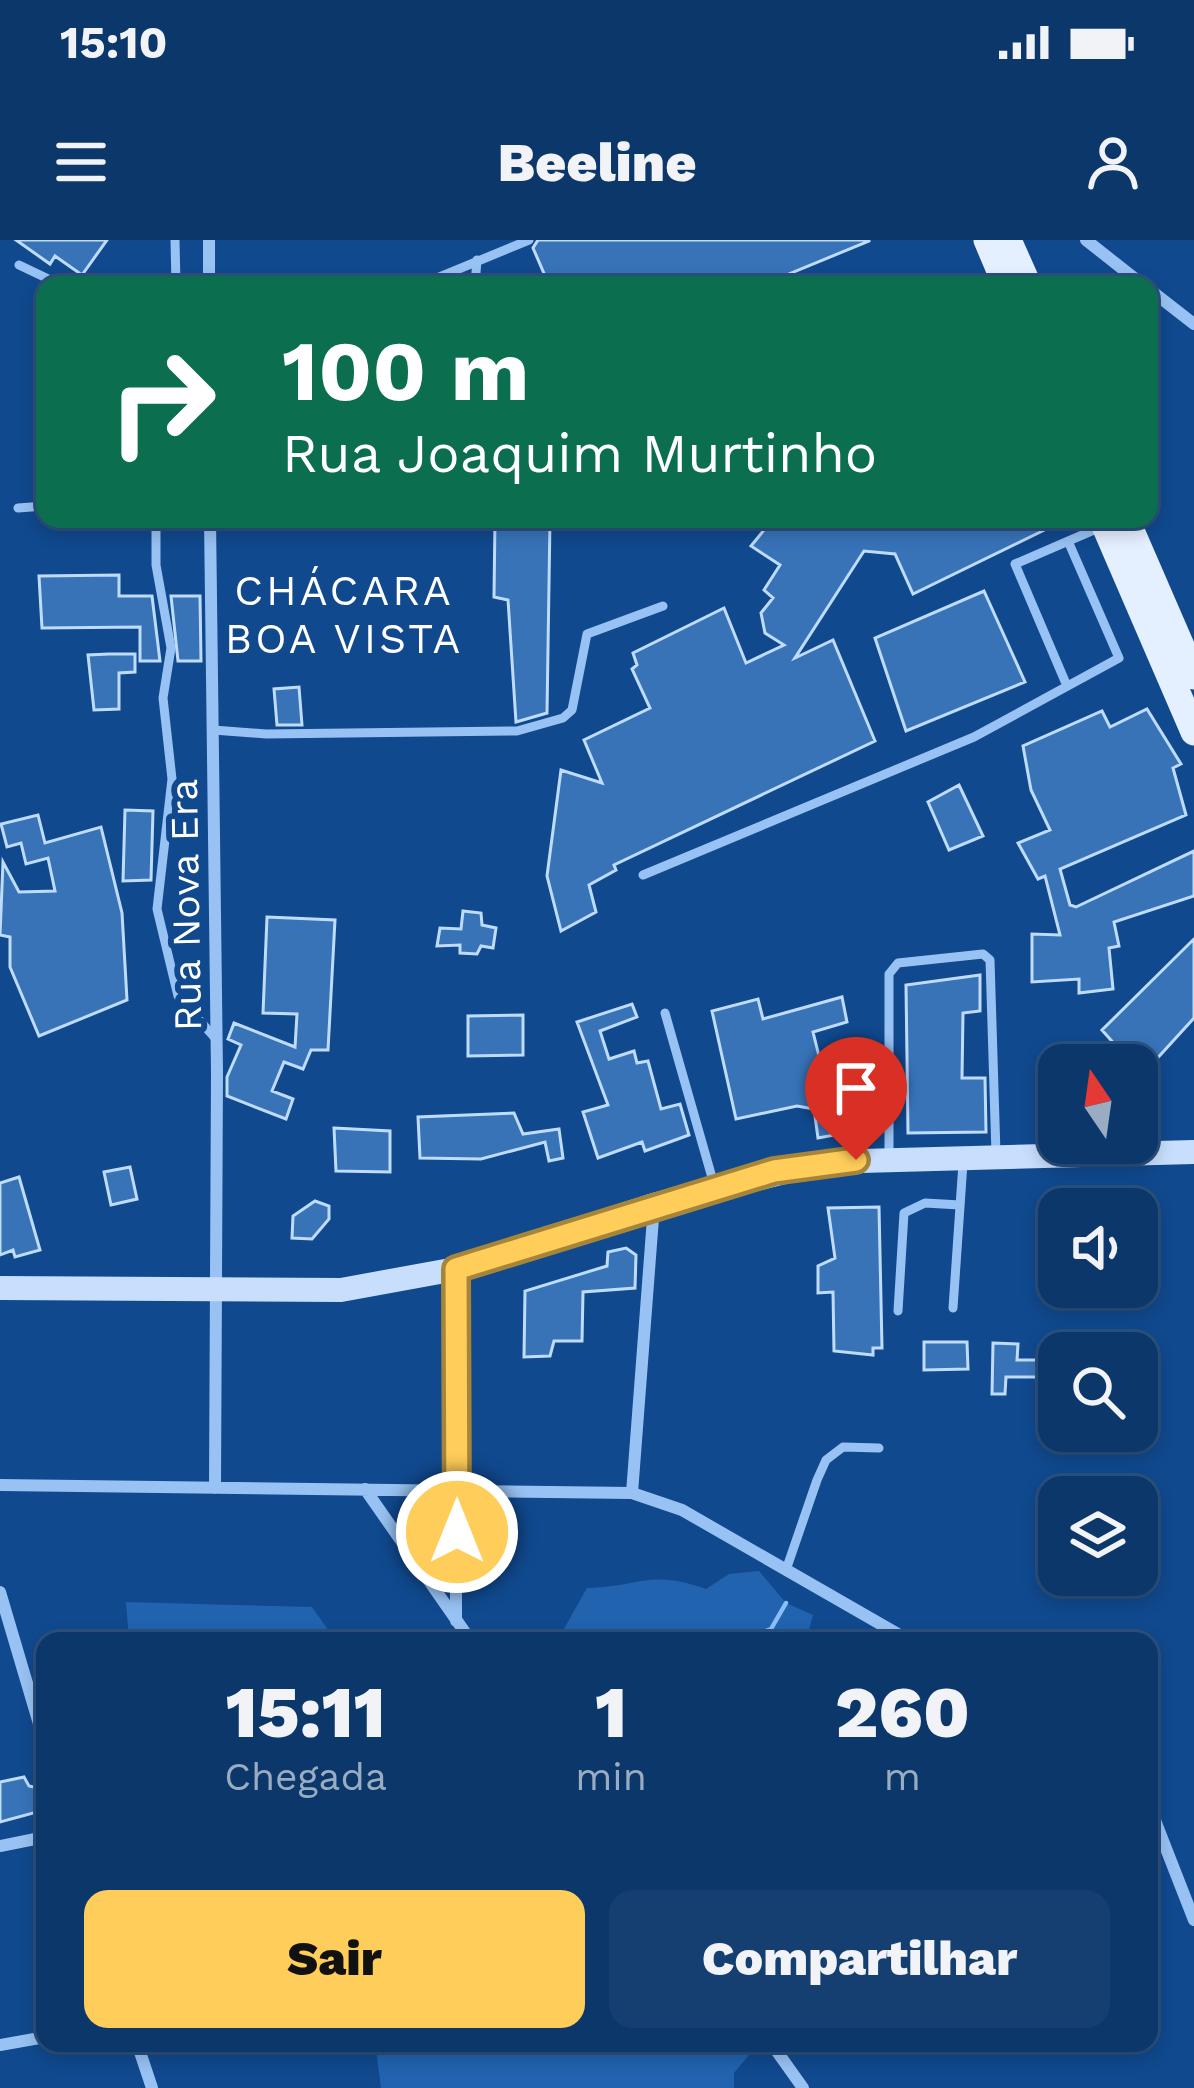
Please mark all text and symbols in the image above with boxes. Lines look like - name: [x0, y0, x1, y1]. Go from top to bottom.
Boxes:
- text: 15:10: [60, 16, 168, 69]
- icon: menu: [48, 129, 114, 195]
- icon: person: [1080, 129, 1146, 195]
- text: Beeline: [497, 131, 697, 194]
- text: 100 m: [282, 322, 529, 420]
- icon: right: [84, 324, 240, 480]
- text: Rua Joaquim Murtinho: [282, 422, 877, 485]
- district label: CHÁCARA BOA VISTA: [225, 566, 463, 663]
- street label: Rua Nova Era: [161, 778, 210, 1032]
- pin: [805, 1037, 907, 1160]
- north arrow: [1038, 1044, 1158, 1164]
- map controls: [1038, 1044, 1158, 1596]
- icon: arrive: [823, 1055, 889, 1121]
- button: sound: [1038, 1188, 1158, 1308]
- button: search: [1038, 1332, 1158, 1452]
- position arrow: [394, 1469, 520, 1595]
- button: layers: [1038, 1476, 1158, 1596]
- text: 15:11: [225, 1670, 386, 1754]
- text: 1: [595, 1670, 627, 1754]
- text: 260: [835, 1670, 970, 1754]
- text: Chegada: [224, 1754, 387, 1799]
- text: min: [575, 1754, 647, 1799]
- text: m: [884, 1754, 921, 1799]
- button: Sair: [84, 1890, 585, 2028]
- button: Compartilhar: [609, 1890, 1110, 2028]

